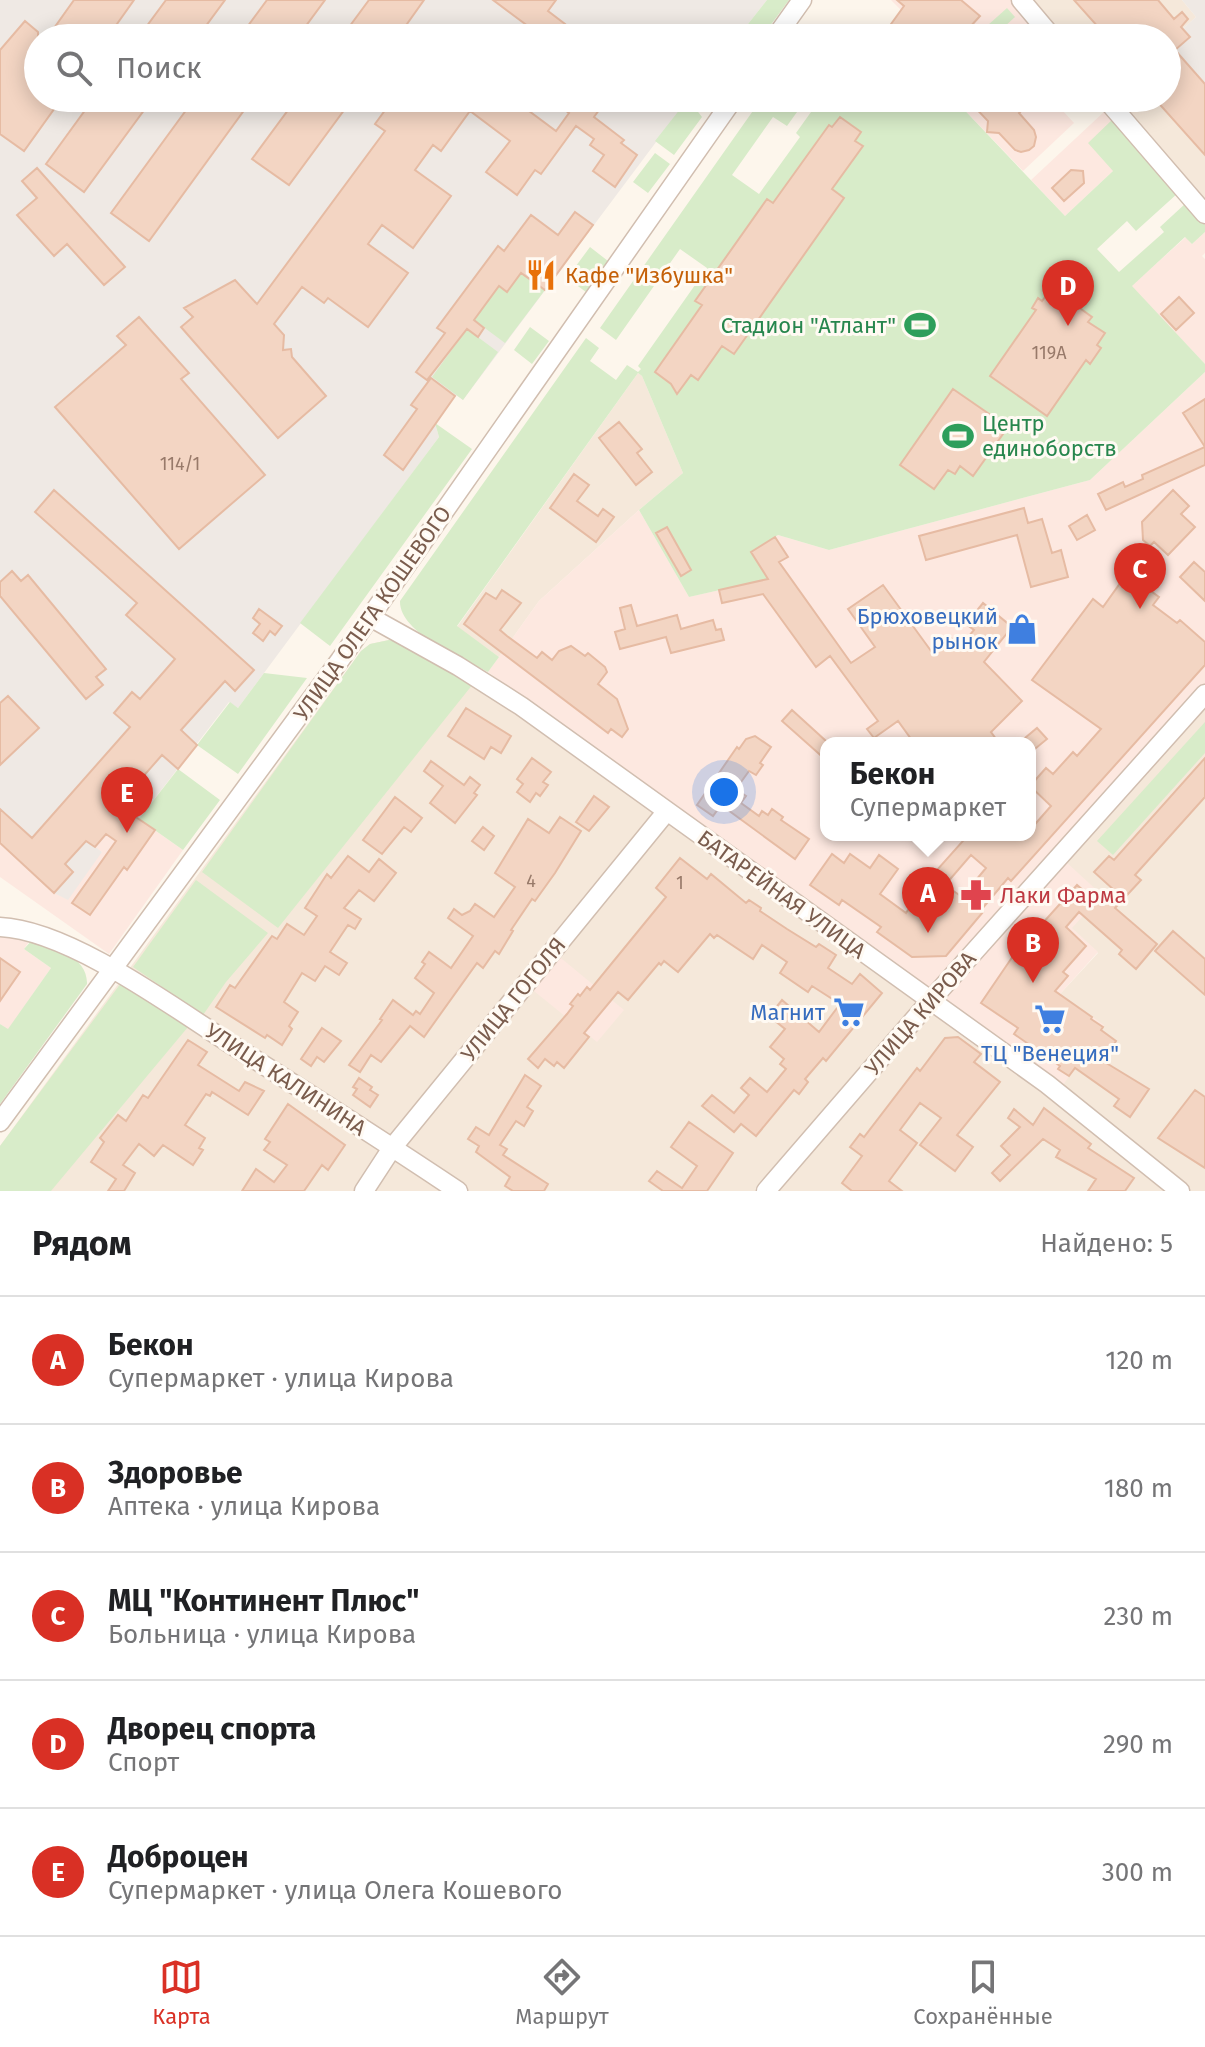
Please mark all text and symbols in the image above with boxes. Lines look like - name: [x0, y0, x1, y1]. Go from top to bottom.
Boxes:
- search box: [24, 24, 1181, 112]
- icon: search: [52, 46, 96, 90]
- text: Поиск: [116, 50, 202, 86]
- restaurant icon: Кафе "Избушка": [524, 258, 558, 292]
- pin: D: [1042, 260, 1094, 326]
- place label: Кафе "Избушка": [565, 262, 733, 289]
- sports icon: Стадион "Атлант": [903, 308, 937, 342]
- place label: Стадион "Атлант": [721, 312, 896, 339]
- house number: 119А: [1032, 342, 1067, 364]
- place label: Центр единоборств: [982, 410, 1117, 462]
- sports icon: Центр единоборств: [941, 419, 975, 453]
- house number: 114/1: [160, 453, 200, 475]
- street label: УЛИЦА ОЛЕГА КОШЕВОГО: [288, 501, 457, 726]
- pin: C: [1114, 543, 1166, 609]
- place label: Брюховецкий рынок: [857, 603, 999, 655]
- shop icon: Брюховецкий рынок: [1005, 612, 1039, 646]
- popup: [820, 737, 1036, 841]
- text: Бекон: [850, 756, 935, 792]
- pin: E: [101, 767, 153, 833]
- your location: [704, 772, 744, 812]
- text: Супермаркет: [850, 792, 1006, 823]
- street label: БАТАРЕЙНАЯ УЛИЦА: [692, 824, 871, 965]
- pin: A: [902, 867, 954, 933]
- house number: 4: [526, 870, 536, 892]
- house number: 1: [676, 872, 684, 894]
- pharmacy icon: Лаки Фарма: [959, 878, 993, 912]
- place label: Лаки Фарма: [1000, 882, 1127, 909]
- pin: B: [1007, 917, 1059, 983]
- street label: УЛИЦА ГОГОЛЯ: [455, 932, 572, 1067]
- street label: УЛИЦА КИРОВА: [859, 945, 982, 1081]
- supermarket icon: Магнит: [832, 995, 866, 1029]
- place label: Магнит: [750, 999, 825, 1026]
- supermarket icon: ТЦ "Венеция": [1033, 1002, 1067, 1036]
- street label: УЛИЦА КАЛИНИНА: [200, 1017, 372, 1142]
- place label: ТЦ "Венеция": [981, 1040, 1119, 1067]
- text: Рядом: [32, 1223, 131, 1264]
- text: Найдено: 5: [1040, 1228, 1173, 1259]
- text: Бекон: [108, 1327, 194, 1363]
- text: A: [50, 1345, 66, 1376]
- text: 120 m: [1105, 1345, 1173, 1376]
- text: Супермаркет · улица Кирова: [108, 1363, 454, 1394]
- text: Здоровье: [108, 1455, 243, 1491]
- text: B: [50, 1473, 66, 1504]
- text: 180 m: [1104, 1473, 1173, 1504]
- text: Аптека · улица Кирова: [108, 1491, 380, 1522]
- text: МЦ "Континент Плюс": [108, 1583, 419, 1619]
- text: C: [51, 1601, 65, 1632]
- text: 230 m: [1104, 1601, 1173, 1632]
- text: Больница · улица Кирова: [108, 1619, 416, 1650]
- text: Дворец спорта: [108, 1711, 316, 1747]
- text: D: [50, 1729, 66, 1760]
- text: 290 m: [1103, 1729, 1173, 1760]
- text: Спорт: [108, 1747, 179, 1778]
- text: Доброцен: [108, 1839, 249, 1875]
- text: E: [51, 1857, 65, 1888]
- text: 300 m: [1102, 1857, 1173, 1888]
- text: Супермаркет · улица Олега Кошевого: [108, 1875, 562, 1906]
- tab: Карта: [152, 1955, 211, 2030]
- tab: Маршрут: [515, 1955, 609, 2030]
- tab: Сохранённые: [913, 1955, 1053, 2030]

